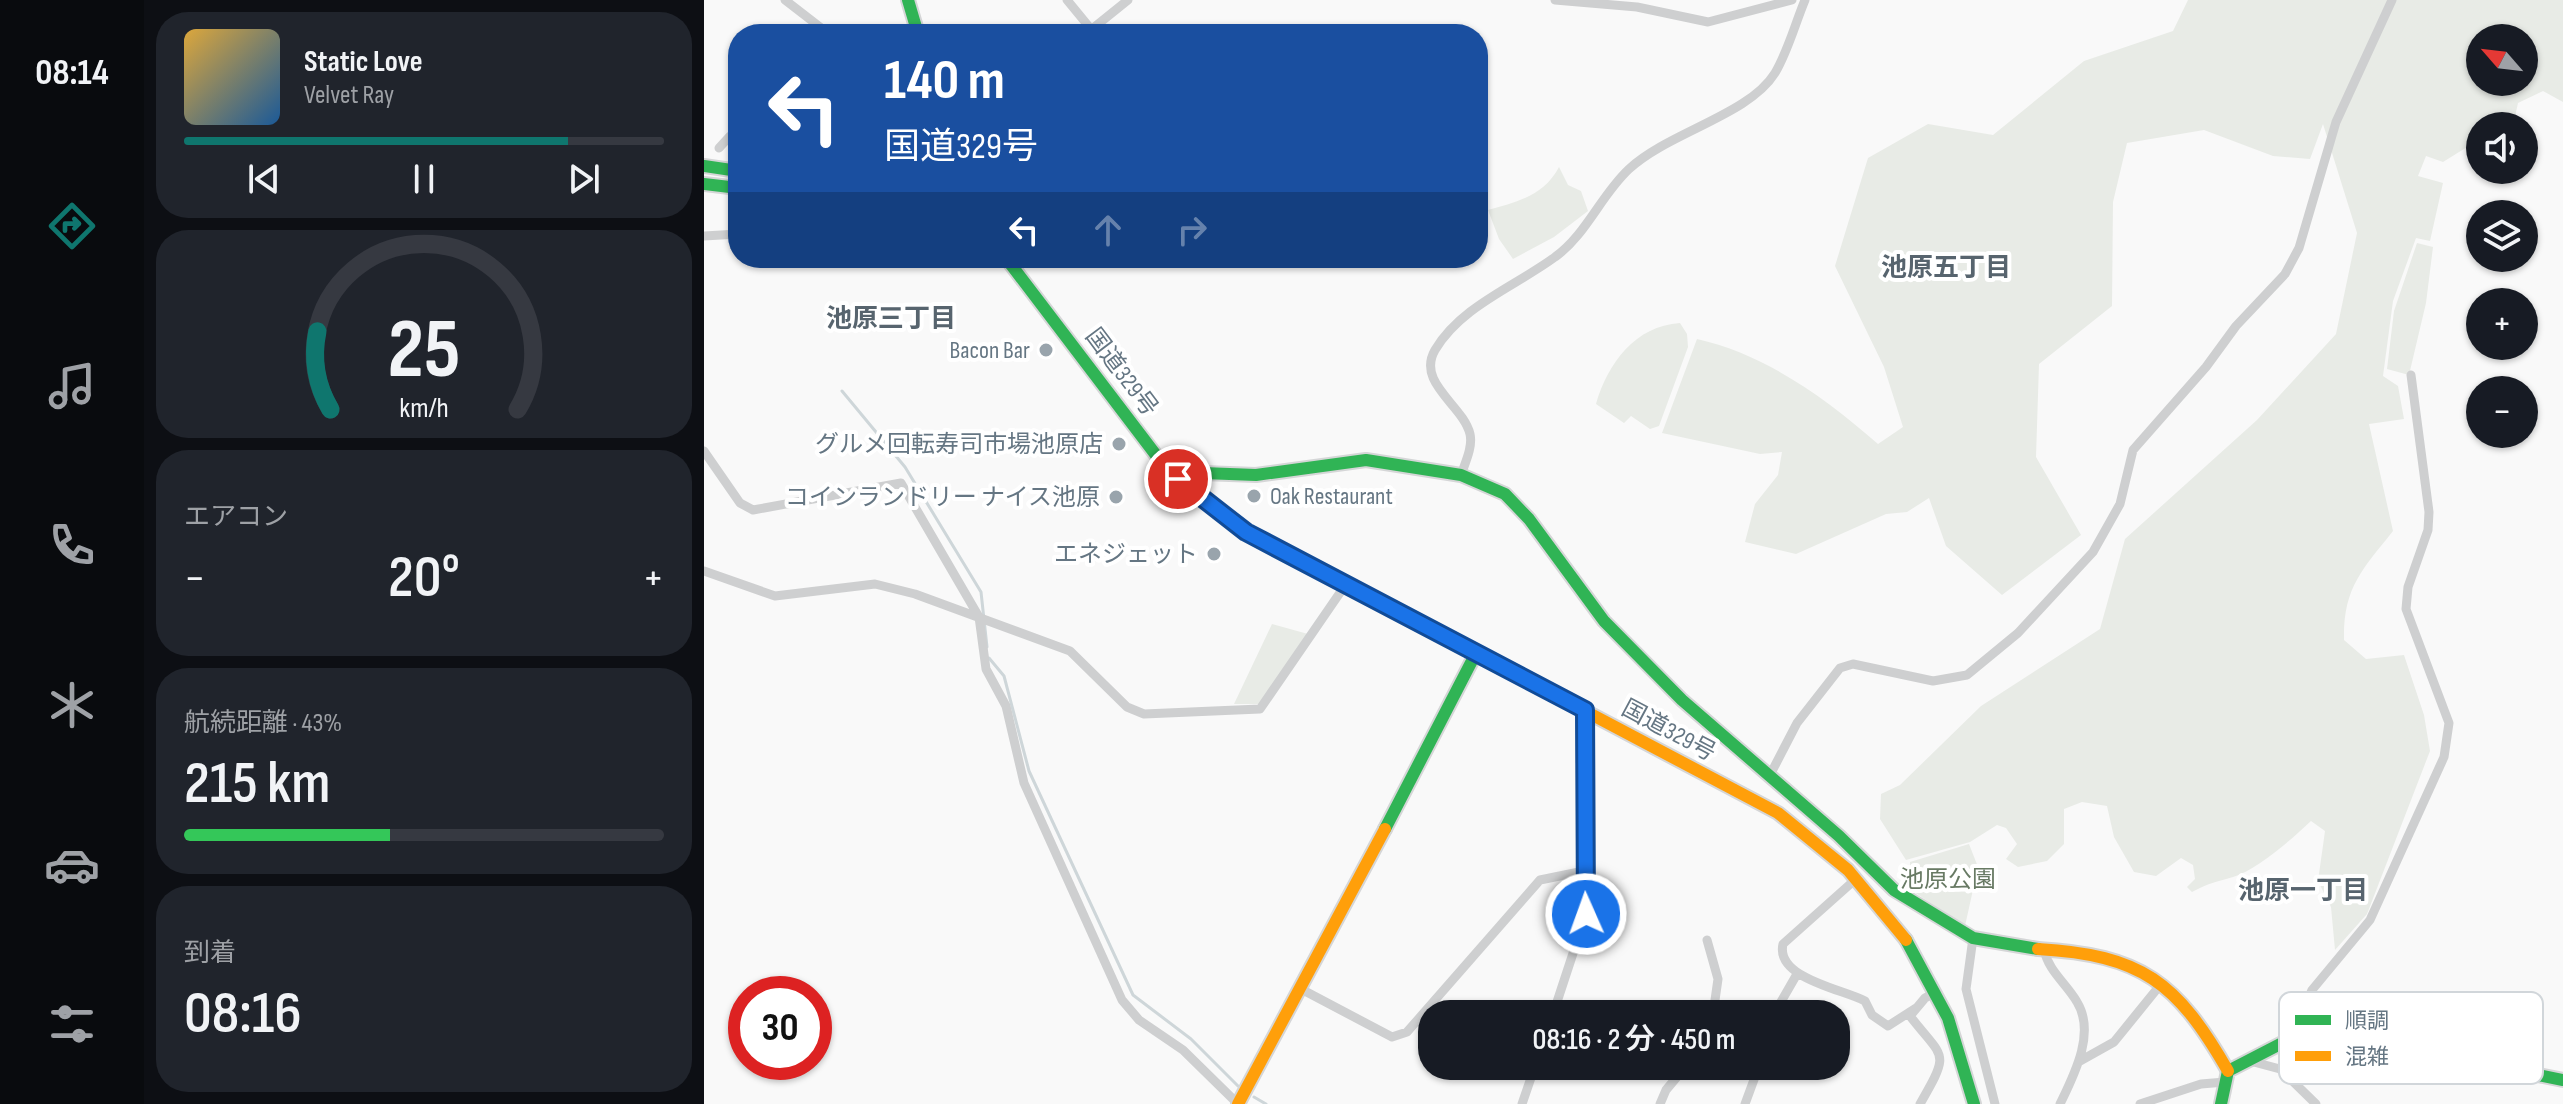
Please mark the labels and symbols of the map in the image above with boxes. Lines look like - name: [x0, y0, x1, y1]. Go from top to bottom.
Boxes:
- north arrow: [2466, 24, 2538, 96]
- district label: 池原五丁目: [1881, 253, 2011, 284]
- district label: 池原三丁目: [826, 304, 956, 335]
- street label: 国道329号: [1079, 323, 1164, 422]
- place label: Bacon Bar: [950, 336, 1030, 365]
- marker: Bacon Bar: [1037, 341, 1055, 359]
- place label: グルメ回転寿司市場池原店: [815, 430, 1103, 459]
- marker: グルメ回転寿司市場池原店: [1110, 435, 1128, 453]
- pin: [1144, 445, 1212, 513]
- place label: Oak Restaurant: [1270, 482, 1393, 511]
- place label: コインランドリー ナイス池原: [785, 483, 1100, 512]
- marker: Oak Restaurant: [1245, 487, 1263, 505]
- marker: コインランドリー ナイス池原: [1107, 488, 1125, 506]
- place label: エネジェット: [1054, 540, 1198, 569]
- marker: エネジェット: [1205, 545, 1223, 563]
- street label: 国道329号: [1617, 694, 1721, 767]
- park label: 池原公園: [1900, 865, 1996, 894]
- position arrow: [1544, 872, 1628, 956]
- district label: 池原一丁目: [2238, 876, 2368, 907]
- speed limit sign: 30: [728, 976, 832, 1080]
- legend: [2279, 992, 2543, 1084]
- text: 順調: [2345, 1008, 2389, 1035]
- text: 混雑: [2345, 1044, 2389, 1071]

